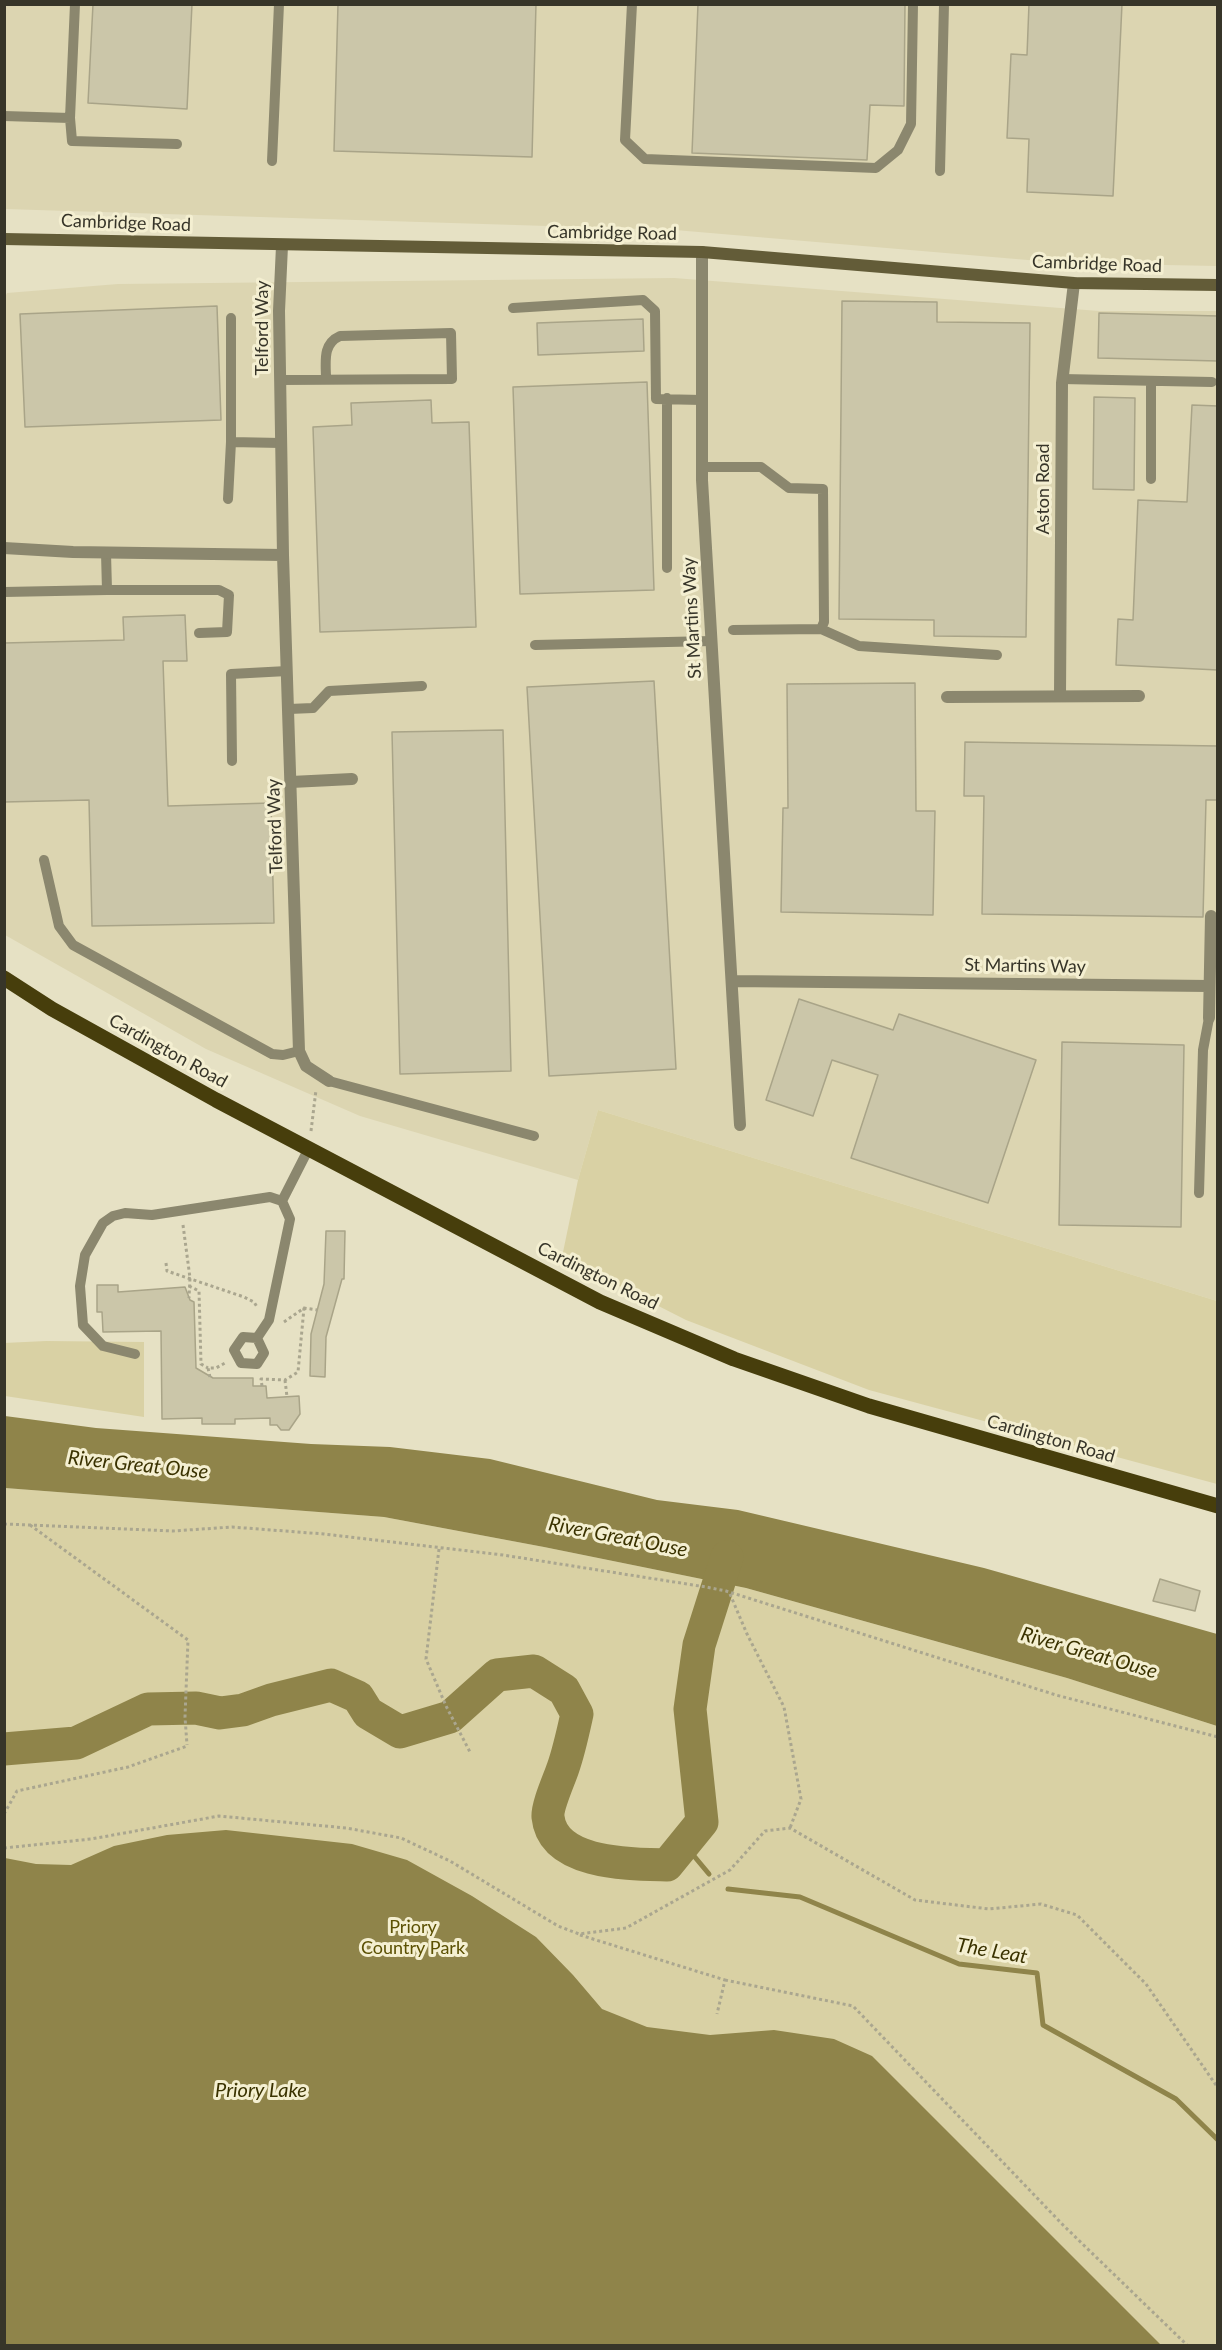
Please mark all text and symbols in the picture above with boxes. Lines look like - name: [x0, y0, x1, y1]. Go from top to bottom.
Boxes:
- street label: Cambridge Road: [61, 210, 191, 236]
- street label: Cambridge Road: [547, 221, 677, 245]
- street label: Cambridge Road: [1032, 251, 1162, 277]
- street label: Telford Way: [251, 281, 273, 375]
- street label: Aston Road: [1032, 443, 1054, 535]
- street label: St Martins Way: [678, 557, 706, 679]
- street label: Telford Way: [263, 778, 287, 874]
- street label: St Martins Way: [964, 954, 1086, 978]
- street label: Cardington Road: [105, 1010, 231, 1092]
- street label: Cardington Road: [534, 1237, 662, 1315]
- street label: Cardington Road: [985, 1410, 1117, 1468]
- water label: River Great Ouse: [67, 1446, 209, 1484]
- water label: River Great Ouse: [547, 1512, 689, 1562]
- water label: River Great Ouse: [1018, 1622, 1160, 1684]
- park label: Priory Country Park: [361, 1916, 465, 1958]
- water label: The Leat: [955, 1933, 1029, 1969]
- water label: Priory Lake: [215, 2079, 307, 2103]

